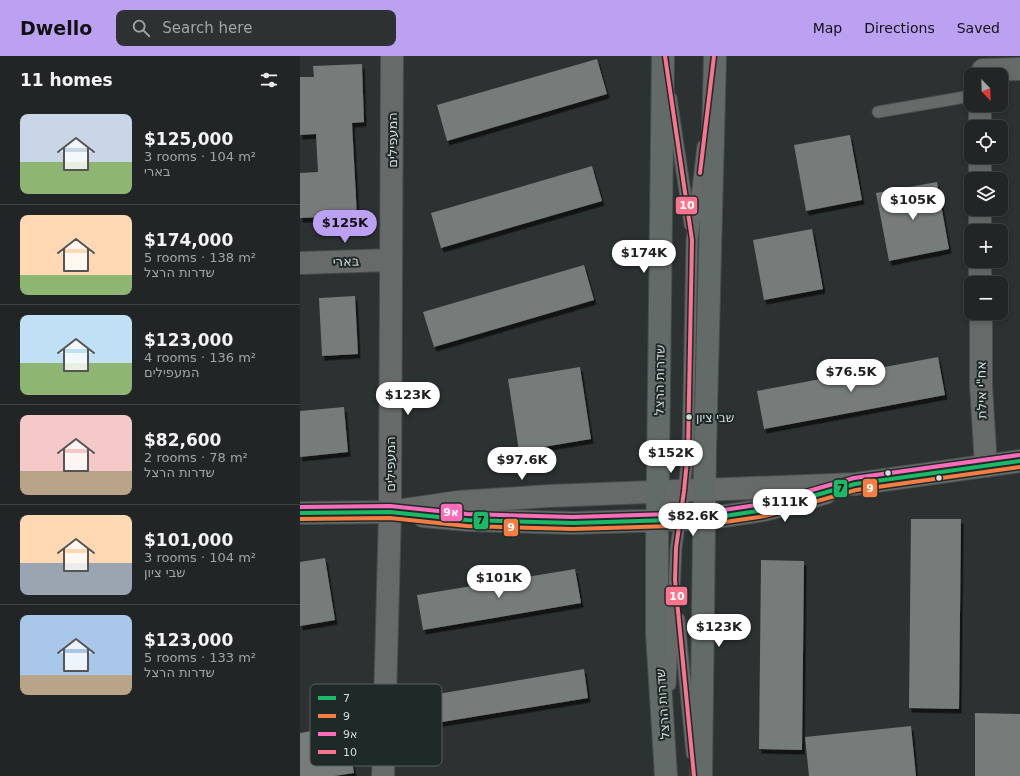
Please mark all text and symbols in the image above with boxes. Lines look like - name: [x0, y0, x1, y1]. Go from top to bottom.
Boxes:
- search box: [116, 10, 396, 46]
- text: Dwello: [20, 17, 92, 39]
- icon: search: [130, 17, 152, 39]
- text: Search here: [162, 19, 252, 37]
- text: Map: [813, 20, 842, 36]
- text: Directions: [864, 20, 935, 36]
- text: Saved: [957, 20, 1000, 36]
- north arrow: [964, 68, 1008, 112]
- map controls: [964, 68, 1008, 320]
- icon: filters: [258, 69, 280, 91]
- text: 11 homes: [20, 70, 113, 90]
- street label: המעפילים: [385, 112, 400, 168]
- button: locate: [964, 120, 1008, 164]
- text: $125,000: [144, 129, 233, 149]
- icon: home: [52, 130, 100, 178]
- text: 3 rooms · 104 m²: [144, 149, 256, 164]
- text: בארי: [144, 164, 170, 179]
- button: layers: [964, 172, 1008, 216]
- pin: $105K: [885, 187, 941, 221]
- text: $105K: [890, 192, 936, 207]
- line badge: 10: [675, 196, 698, 215]
- text: 10: [679, 199, 695, 212]
- pin: $125K: [317, 210, 373, 244]
- text: $125K: [322, 215, 368, 230]
- button: +: [964, 224, 1008, 268]
- text: $174,000: [144, 230, 233, 250]
- icon: home: [52, 231, 100, 279]
- pin: $174K: [616, 240, 672, 274]
- text: $174K: [621, 245, 667, 260]
- text: 5 rooms · 138 m²: [144, 250, 256, 265]
- street label: בארי: [333, 254, 359, 269]
- text: שדרות הרצל: [144, 265, 215, 280]
- button: −: [964, 276, 1008, 320]
- text: $123,000: [144, 330, 233, 350]
- icon: home: [52, 331, 100, 379]
- street label: שדרות הרצל: [651, 344, 668, 416]
- text: 4 rooms · 136 m²: [144, 350, 256, 365]
- pin: $76.5K: [818, 359, 884, 393]
- street label: אח"י אילת: [973, 361, 990, 419]
- text: $76.5K: [825, 364, 877, 379]
- text: המעפילים: [144, 365, 199, 380]
- pin: $123K: [380, 382, 436, 416]
- text: $123K: [385, 387, 431, 402]
- place label: שבי ציון: [696, 411, 734, 425]
- marker: שבי ציון: [684, 412, 694, 422]
- text: $82,600: [144, 430, 221, 450]
- icon: home: [52, 431, 100, 479]
- street label: המעפילים: [383, 436, 398, 492]
- pin: $152K: [643, 440, 699, 474]
- text: $152K: [648, 445, 694, 460]
- pin: $97.6K: [489, 447, 555, 481]
- text: 2 rooms · 78 m²: [144, 450, 248, 465]
- text: $97.6K: [496, 452, 548, 467]
- text: שדרות הרצל: [144, 465, 215, 480]
- unlabelled marker: [883, 468, 893, 478]
- unlabelled marker: [934, 473, 944, 483]
- line badge: 9: [862, 478, 878, 498]
- line badge: 7: [833, 479, 848, 498]
- text: 7: [837, 482, 845, 495]
- text: 9: [866, 482, 874, 495]
- pin: $111K: [757, 489, 813, 523]
- text: $111K: [762, 494, 808, 509]
- line badge: 9א: [440, 503, 463, 522]
- pin: $82.6K: [660, 503, 726, 537]
- text: 9א: [443, 506, 459, 519]
- text: $82.6K: [667, 508, 719, 523]
- line badge: 7: [473, 511, 489, 530]
- text: 7: [477, 514, 485, 527]
- line badge: 9: [503, 518, 519, 537]
- text: 9: [507, 521, 515, 534]
- text: $101,000: [144, 530, 233, 550]
- icon: home: [52, 531, 100, 579]
- text: 3 rooms · 104 m²: [144, 550, 256, 565]
- text: שבי ציון: [144, 565, 185, 580]
- pin: $101K: [471, 565, 527, 599]
- text: $101K: [476, 570, 522, 585]
- line badge: 10: [665, 586, 688, 606]
- text: 10: [669, 590, 685, 603]
- pin: $123K: [691, 614, 747, 648]
- text: $123K: [696, 619, 742, 634]
- text: $123,000: [144, 630, 233, 650]
- icon: home: [52, 631, 100, 679]
- text: 5 rooms · 133 m²: [144, 650, 256, 665]
- text: שדרות הרצל: [144, 665, 215, 680]
- street label: שדרות הרצל: [653, 668, 672, 740]
- legend: [310, 684, 442, 766]
- text: 7: [343, 692, 350, 705]
- text: 9: [343, 710, 350, 723]
- text: 9א: [343, 728, 357, 741]
- text: 10: [343, 746, 357, 759]

